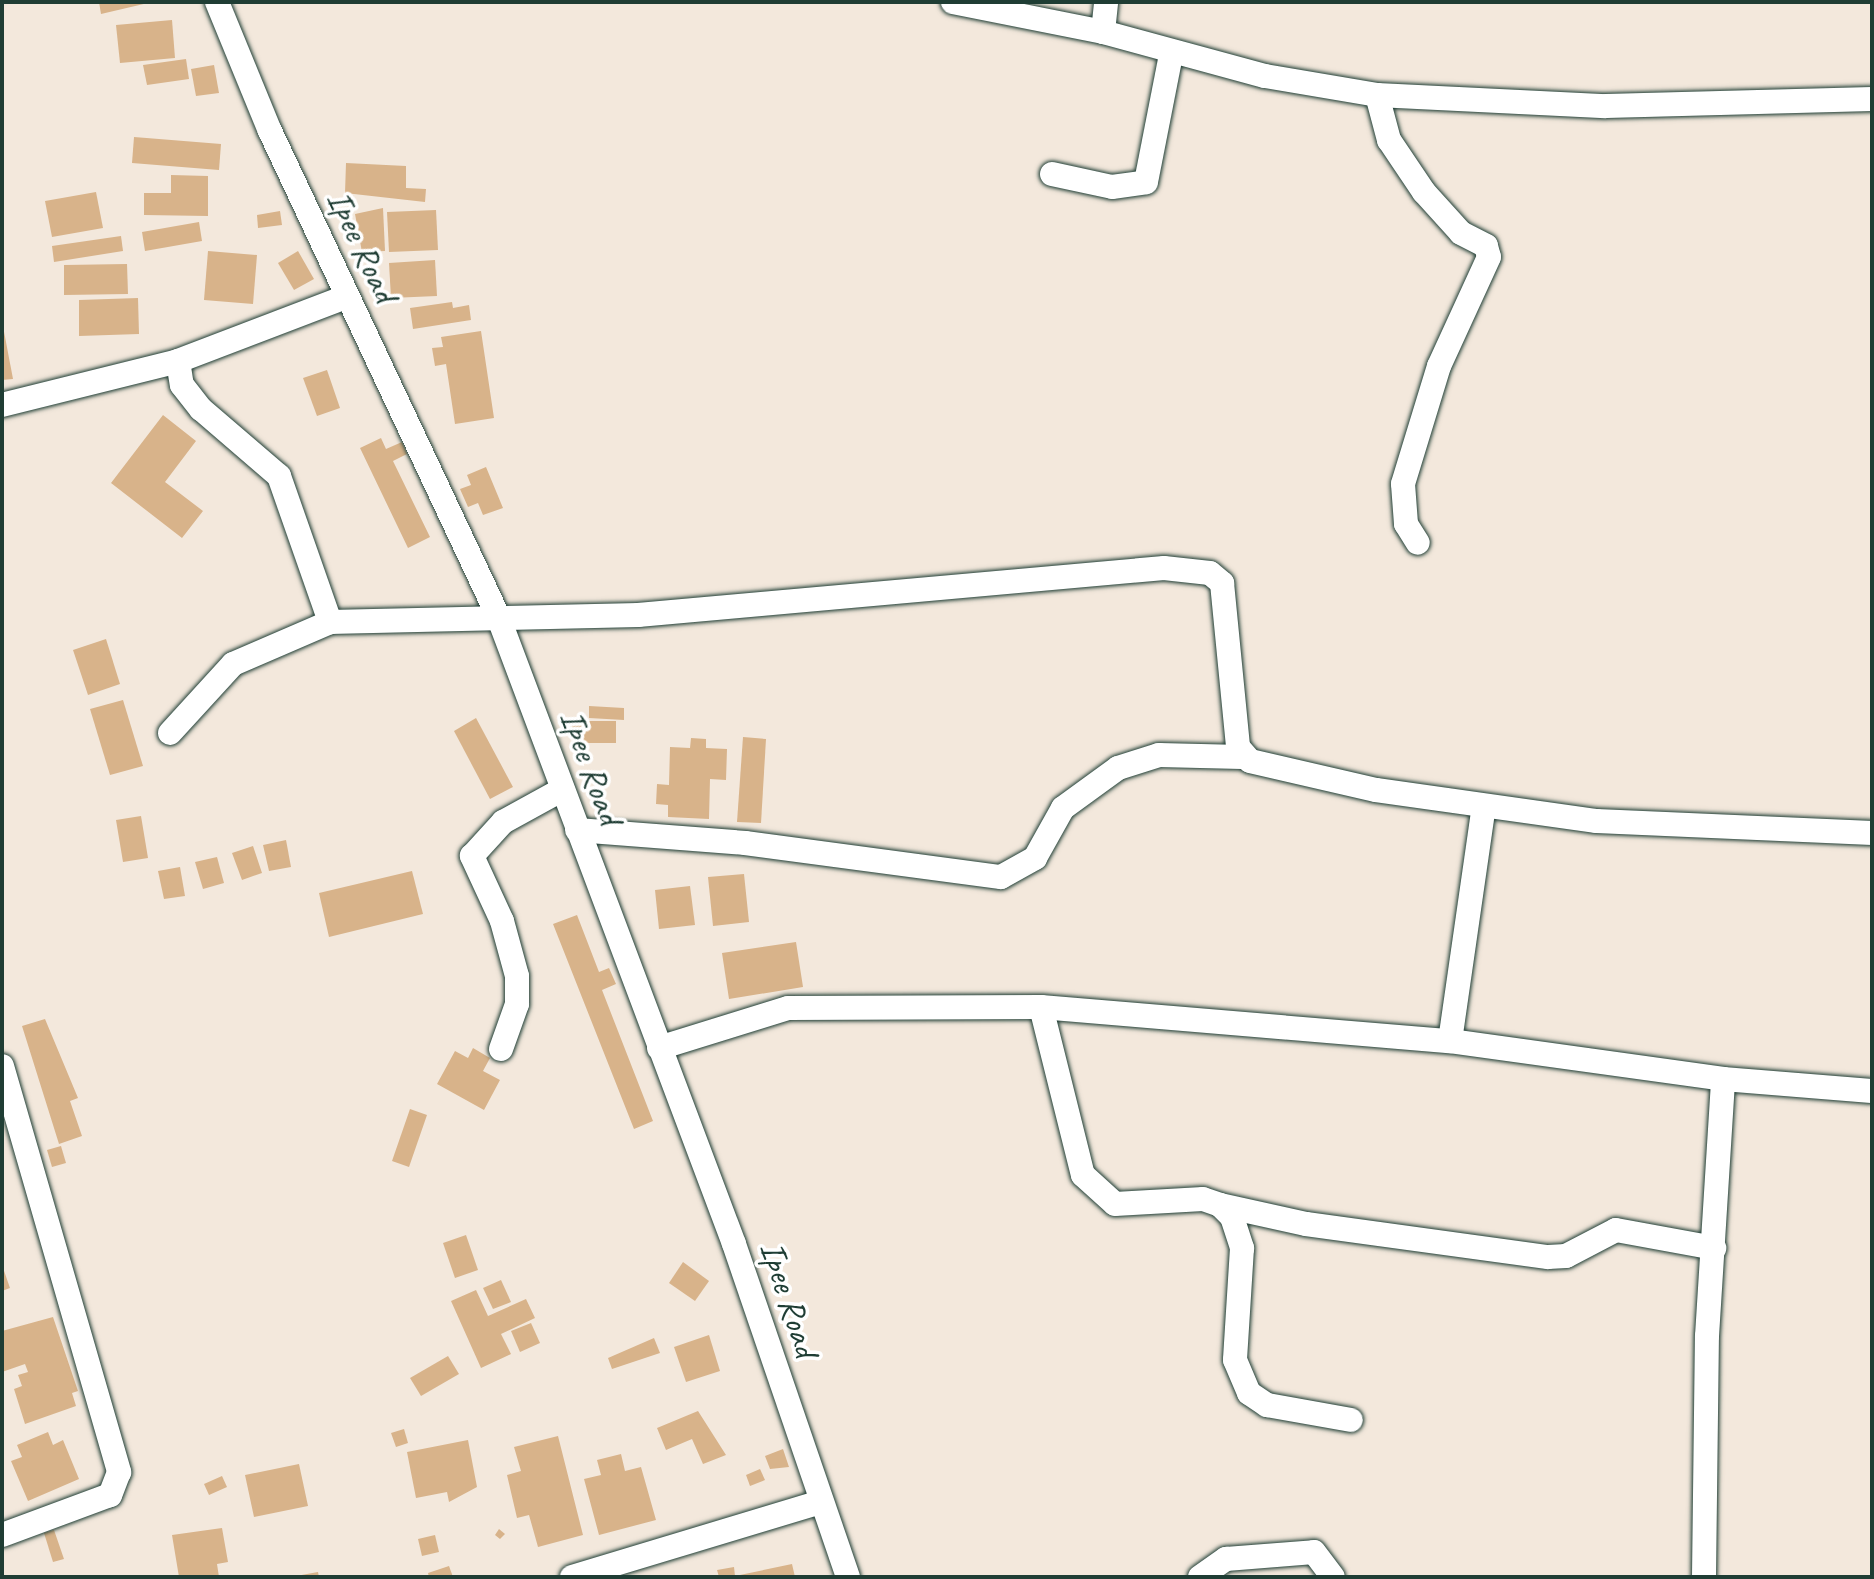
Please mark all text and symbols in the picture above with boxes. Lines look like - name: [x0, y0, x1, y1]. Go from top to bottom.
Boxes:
- street label: Ipee Road: [318, 184, 406, 308]
- street label: Ipee Road: [551, 705, 631, 829]
- street label: Ipee Road: [751, 1237, 827, 1361]

